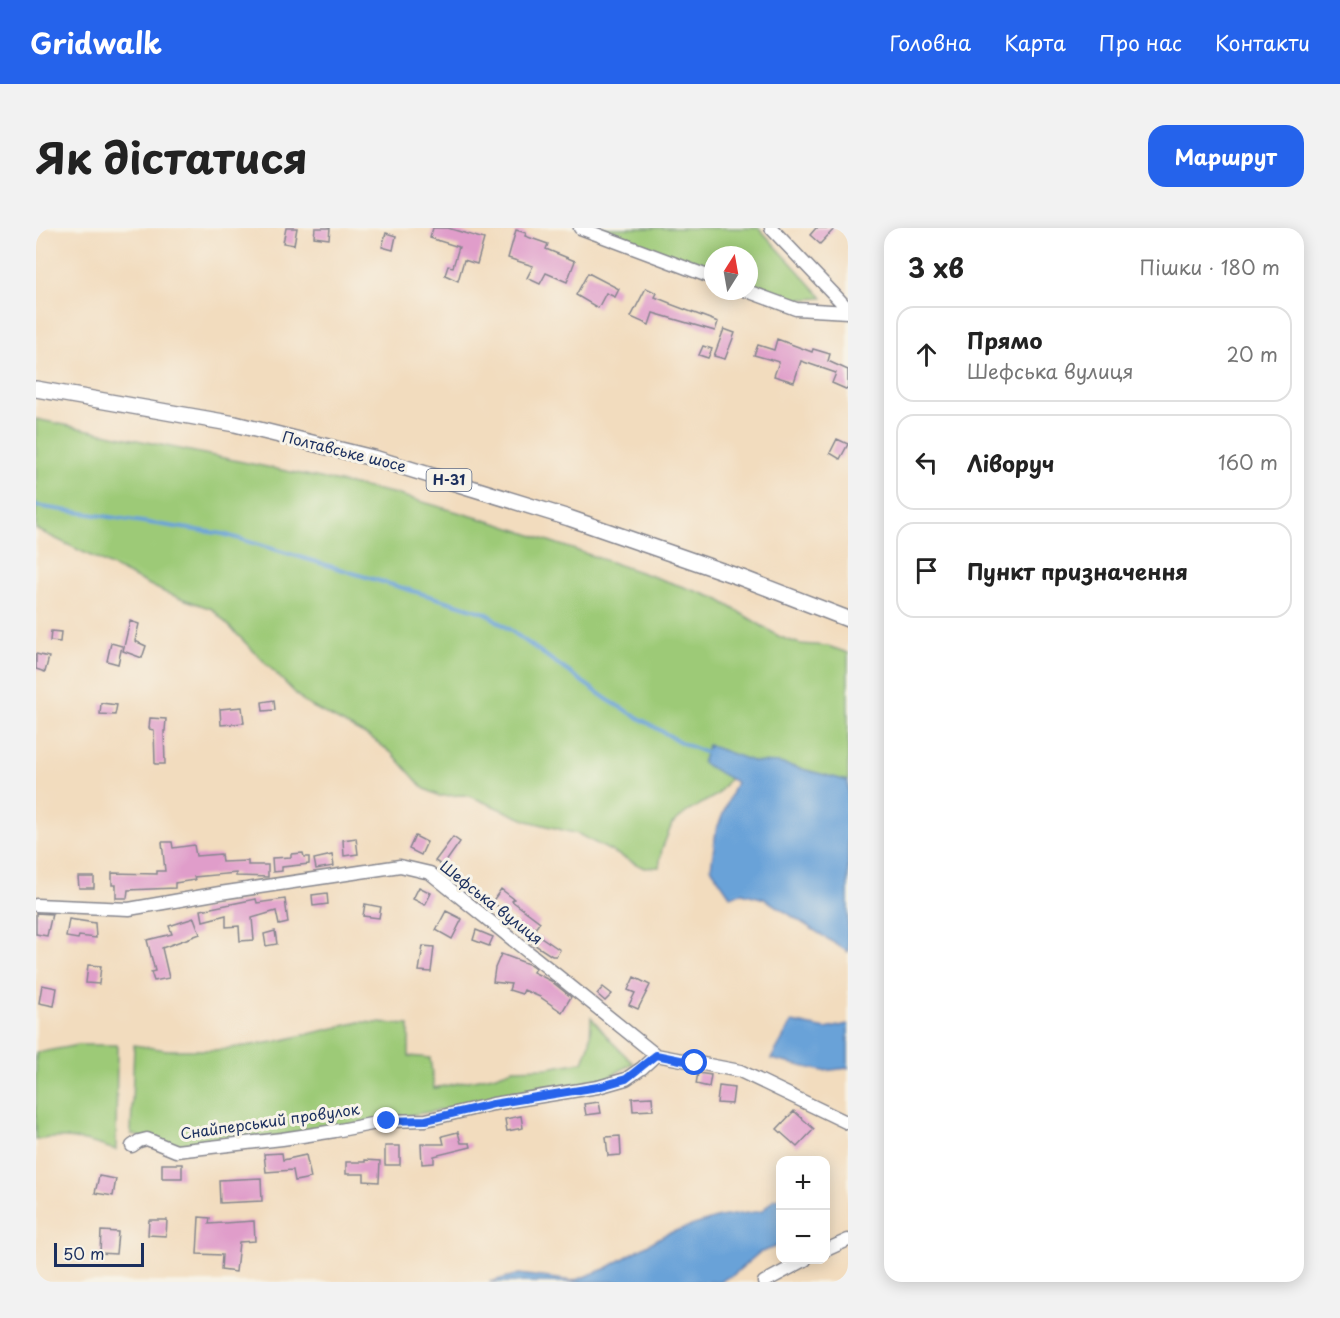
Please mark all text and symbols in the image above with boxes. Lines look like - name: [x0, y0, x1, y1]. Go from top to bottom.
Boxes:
- text: Gridwalk: [30, 21, 162, 64]
- text: Головна: [890, 26, 971, 58]
- text: Карта: [1004, 26, 1066, 58]
- text: Про нас: [1099, 26, 1182, 58]
- text: Контакти: [1215, 26, 1310, 58]
- text: Як дістатися: [36, 125, 308, 188]
- button: Маршрут: [1148, 125, 1304, 187]
- north arrow: [704, 246, 758, 300]
- text: 3 хв: [908, 248, 964, 287]
- text: Пішки · 180 m: [1139, 252, 1280, 282]
- text: Прямо: [967, 323, 1042, 356]
- icon: ahead: [910, 338, 943, 371]
- text: 20 m: [1226, 339, 1278, 369]
- text: Шефська вулиця: [967, 356, 1134, 386]
- street label: Полтавське шосе: [280, 424, 409, 477]
- icon: left: [910, 446, 943, 479]
- text: Ліворуч: [967, 446, 1054, 479]
- text: 160 m: [1218, 447, 1278, 477]
- road number: Н-31: [426, 469, 472, 491]
- icon: arrive: [910, 554, 943, 587]
- text: Пункт призначення: [967, 554, 1188, 587]
- street label: Шефська вулиця: [436, 854, 548, 949]
- route start: [681, 1049, 707, 1075]
- street label: Снайперський провулок: [179, 1097, 361, 1144]
- route end: [373, 1107, 399, 1133]
- map controls: [776, 1156, 830, 1264]
- button: +: [776, 1156, 830, 1210]
- button: −: [776, 1210, 830, 1264]
- scale bar: [54, 1240, 144, 1268]
- text: 50 m: [63, 1241, 104, 1265]

